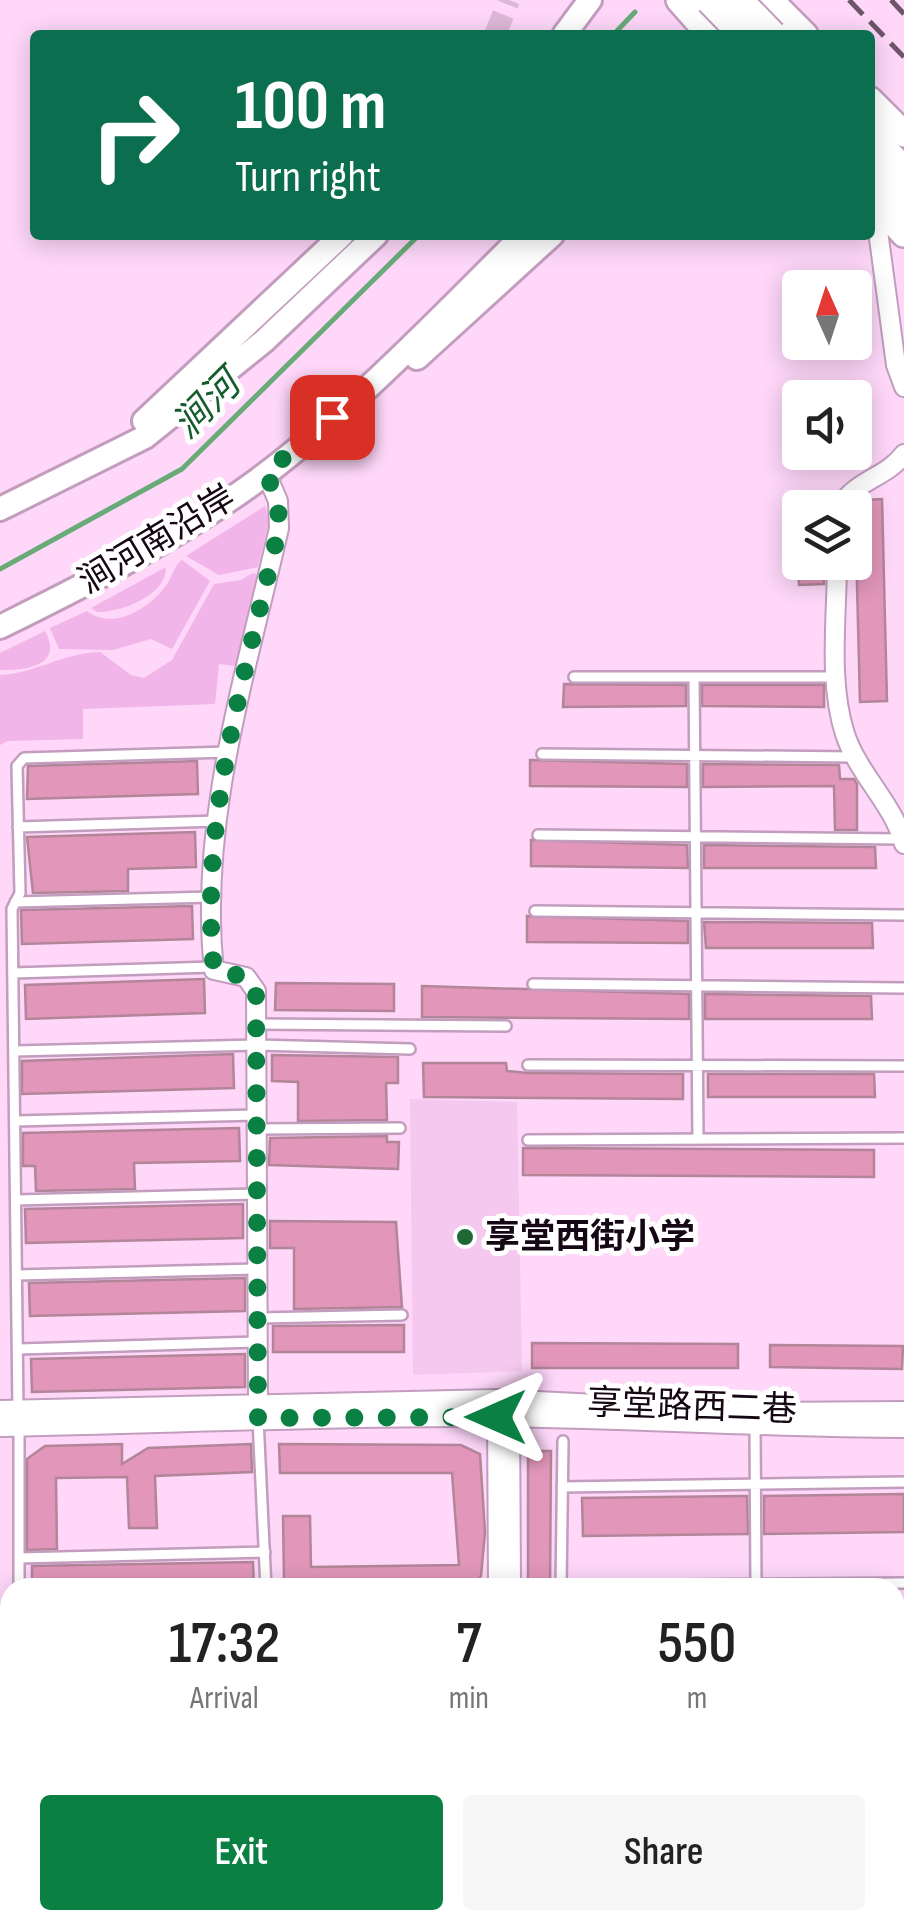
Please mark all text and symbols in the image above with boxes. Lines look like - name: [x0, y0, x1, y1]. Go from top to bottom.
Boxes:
- text: 100 m: [235, 65, 386, 149]
- icon: right: [70, 70, 200, 200]
- text: Turn right: [235, 150, 381, 205]
- north arrow: [782, 270, 872, 360]
- map controls: [782, 270, 872, 580]
- water label: 涧河: [164, 357, 255, 448]
- pin: [290, 375, 375, 460]
- button: sound: [782, 380, 872, 470]
- icon: arrive: [305, 390, 360, 445]
- street label: 涧河南沿岸: [71, 477, 243, 603]
- button: layers: [782, 490, 872, 580]
- place label: 享堂西街小学: [485, 1216, 695, 1259]
- marker: 享堂西街小学: [454, 1226, 476, 1248]
- position arrow: [444, 1365, 548, 1469]
- street label: 享堂路西二巷: [586, 1382, 798, 1432]
- text: 17:32: [169, 1608, 280, 1680]
- text: 7: [456, 1608, 482, 1680]
- text: 550: [658, 1608, 736, 1680]
- text: Arrival: [190, 1679, 259, 1718]
- text: min: [449, 1679, 489, 1718]
- text: m: [687, 1679, 707, 1718]
- button: Exit: [40, 1795, 443, 1910]
- button: Share: [463, 1795, 865, 1910]

